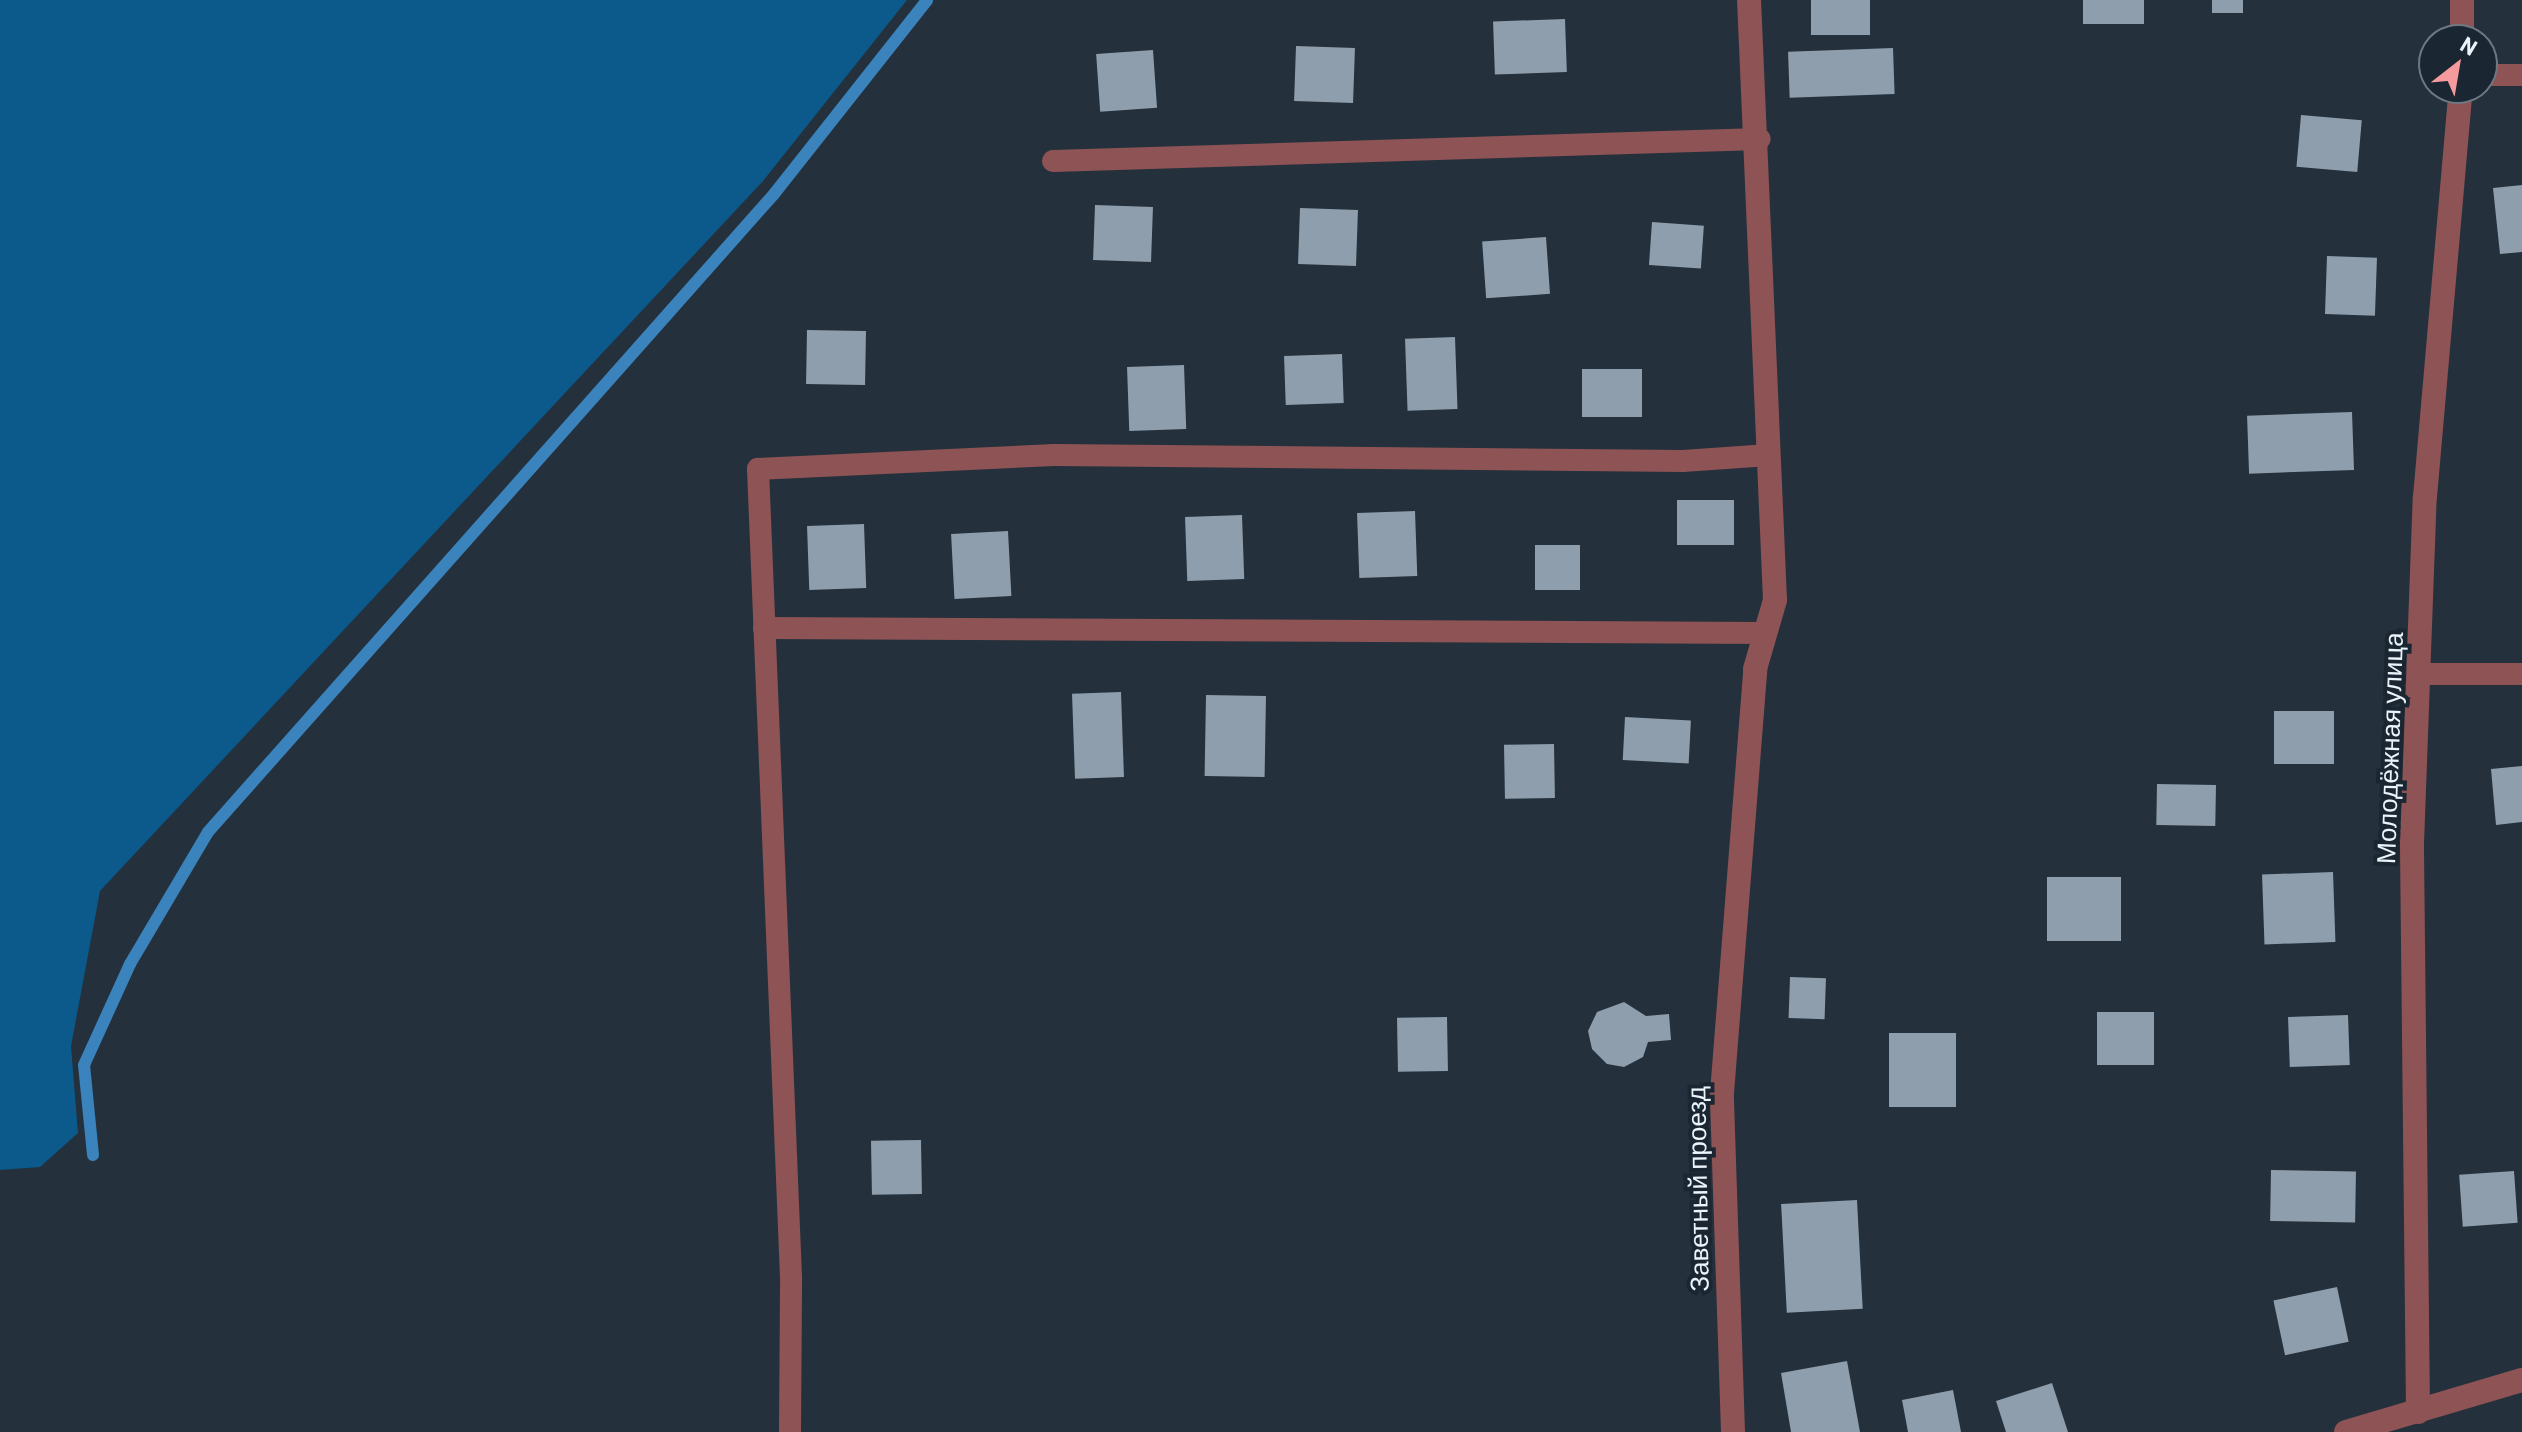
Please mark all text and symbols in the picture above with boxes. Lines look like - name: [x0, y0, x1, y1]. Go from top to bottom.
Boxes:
- north arrow: [2418, 24, 2498, 104]
- text: N: [2456, 30, 2482, 60]
- street label: Молодёжная улица: [2369, 632, 2409, 864]
- street label: Заветный проезд: [1680, 1086, 1714, 1292]

